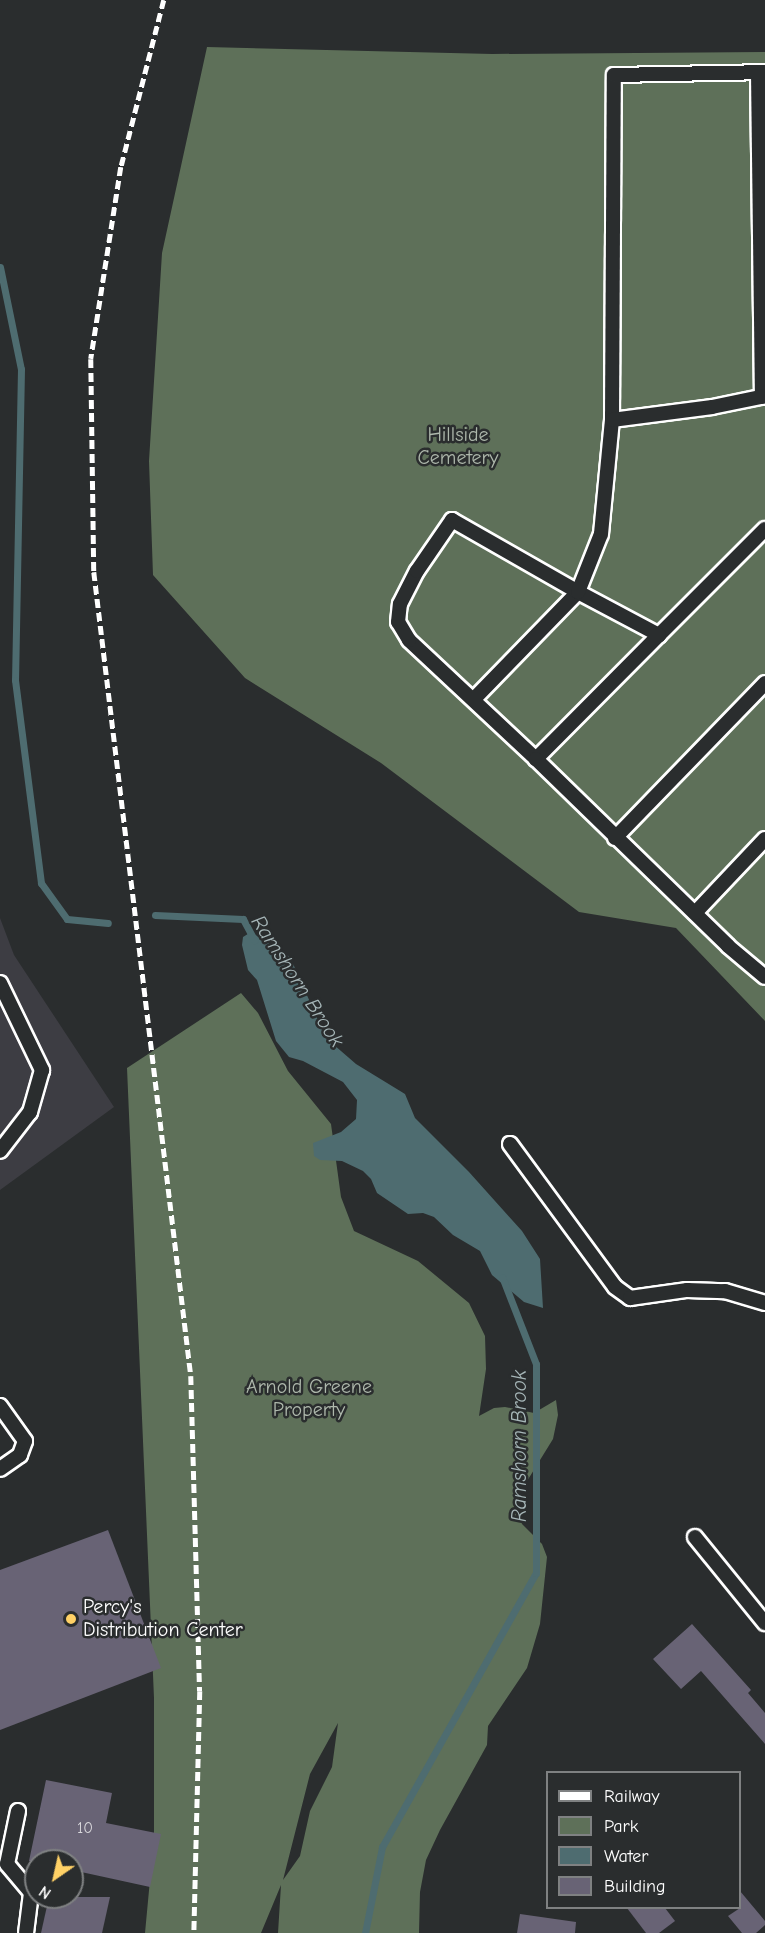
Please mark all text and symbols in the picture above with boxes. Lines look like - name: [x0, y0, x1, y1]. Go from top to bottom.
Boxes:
- park label: Hillside Cemetery: [418, 422, 498, 469]
- water label: Ramshorn Brook: [246, 910, 350, 1052]
- water label: Ramshorn Brook: [506, 1370, 532, 1522]
- park label: Arnold Greene Property: [246, 1374, 372, 1421]
- place label: Percy's Distribution Center: [83, 1595, 243, 1642]
- marker: Percy's Distribution Center: [64, 1612, 78, 1626]
- legend: [546, 1771, 741, 1909]
- text: Railway: [604, 1786, 660, 1807]
- text: Park: [604, 1816, 638, 1837]
- house number: 10: [77, 1818, 93, 1838]
- text: Water: [604, 1846, 648, 1867]
- north arrow: [24, 1849, 84, 1909]
- text: Building: [604, 1876, 666, 1897]
- text: N: [36, 1882, 54, 1903]

